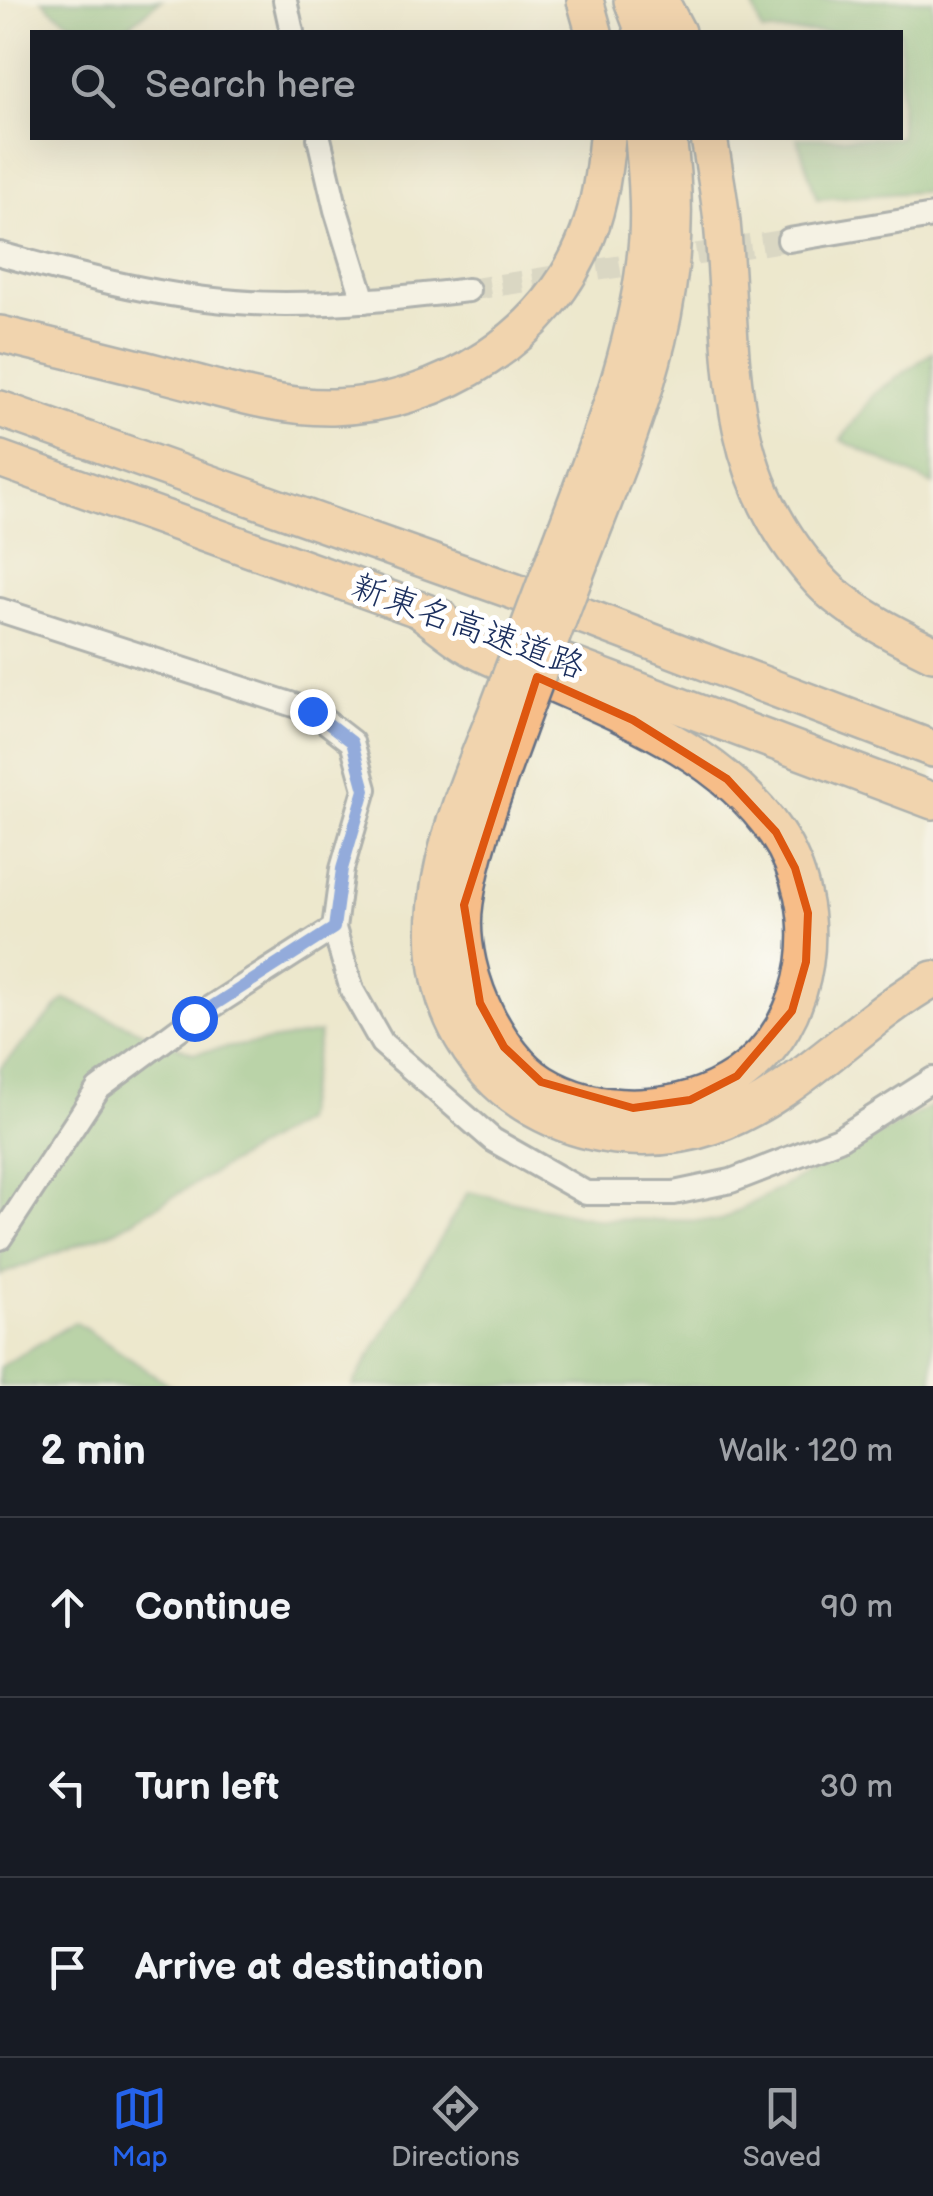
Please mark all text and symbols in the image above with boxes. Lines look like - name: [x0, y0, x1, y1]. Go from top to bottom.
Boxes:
- search box: [30, 30, 903, 140]
- icon: search: [65, 58, 120, 113]
- text: Search here: [145, 63, 356, 108]
- street label: 新東名高速道路: [346, 565, 590, 689]
- route end: [290, 689, 336, 735]
- route start: [172, 996, 218, 1042]
- text: 2 min: [40, 1426, 146, 1477]
- text: Walk · 120 m: [719, 1432, 893, 1471]
- icon: ahead: [40, 1580, 95, 1635]
- text: Continue: [135, 1585, 291, 1630]
- text: 90 m: [821, 1588, 893, 1627]
- icon: left: [40, 1760, 95, 1815]
- text: Turn left: [135, 1765, 279, 1810]
- text: 30 m: [819, 1768, 893, 1807]
- icon: arrive: [40, 1940, 95, 1995]
- text: Arrive at destination: [135, 1945, 484, 1990]
- tab: Map: [112, 2081, 168, 2174]
- tab: Directions: [391, 2081, 520, 2174]
- tab: Saved: [743, 2081, 821, 2174]

